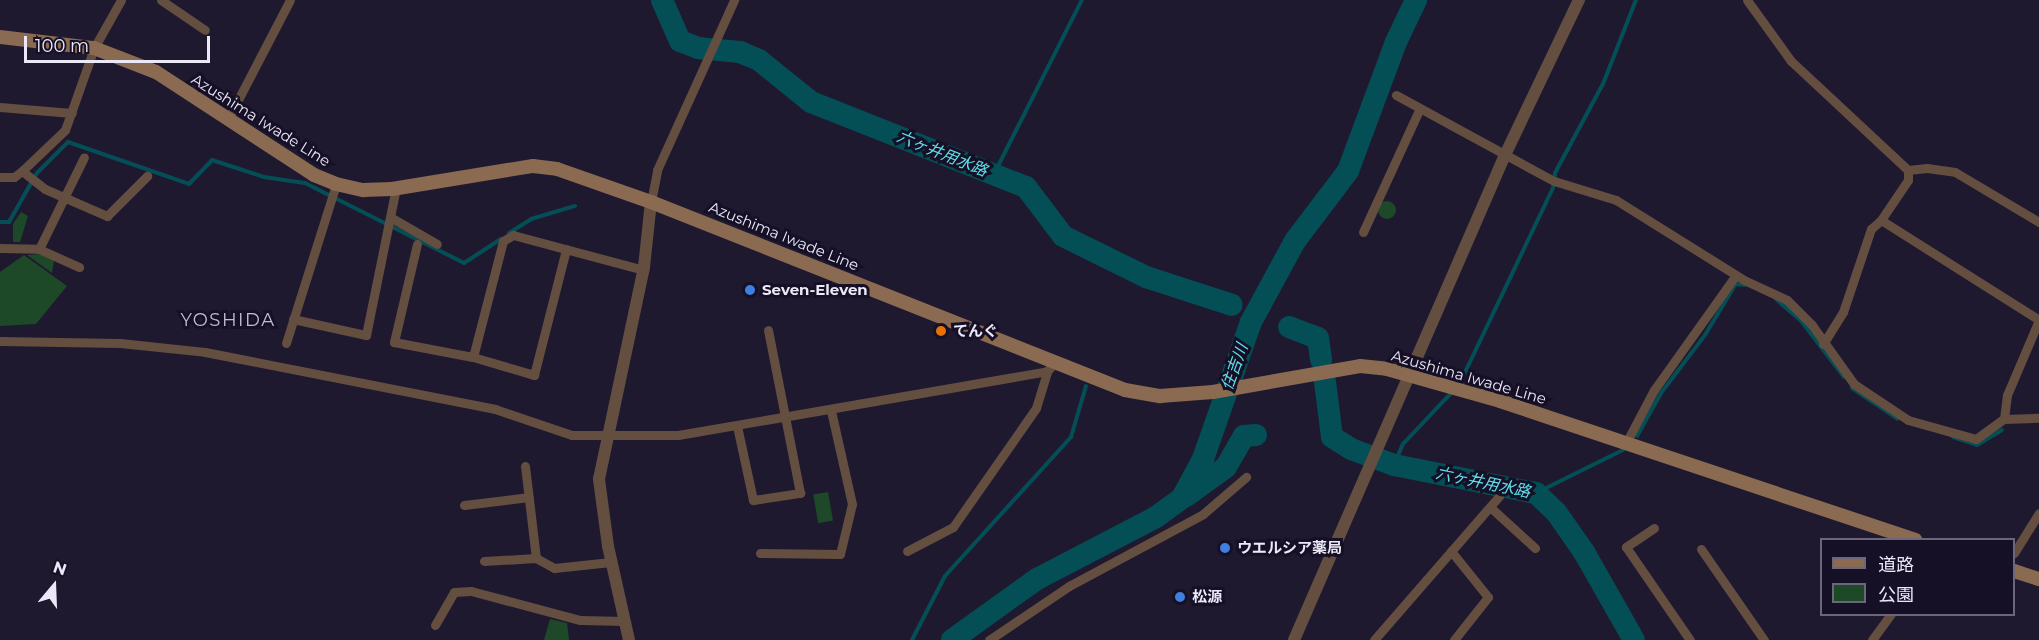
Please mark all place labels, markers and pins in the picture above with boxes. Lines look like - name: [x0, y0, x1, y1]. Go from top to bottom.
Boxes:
- place label: Seven-Eleven: [762, 281, 868, 299]
- marker: Seven-Eleven: [743, 283, 757, 297]
- place label: てんぐ: [953, 322, 998, 340]
- marker: てんぐ: [934, 324, 948, 338]
- place label: ウエルシア薬局: [1237, 539, 1342, 557]
- marker: ウエルシア薬局: [1218, 541, 1232, 555]
- place label: 松源: [1192, 588, 1222, 606]
- marker: 松源: [1173, 590, 1187, 604]

